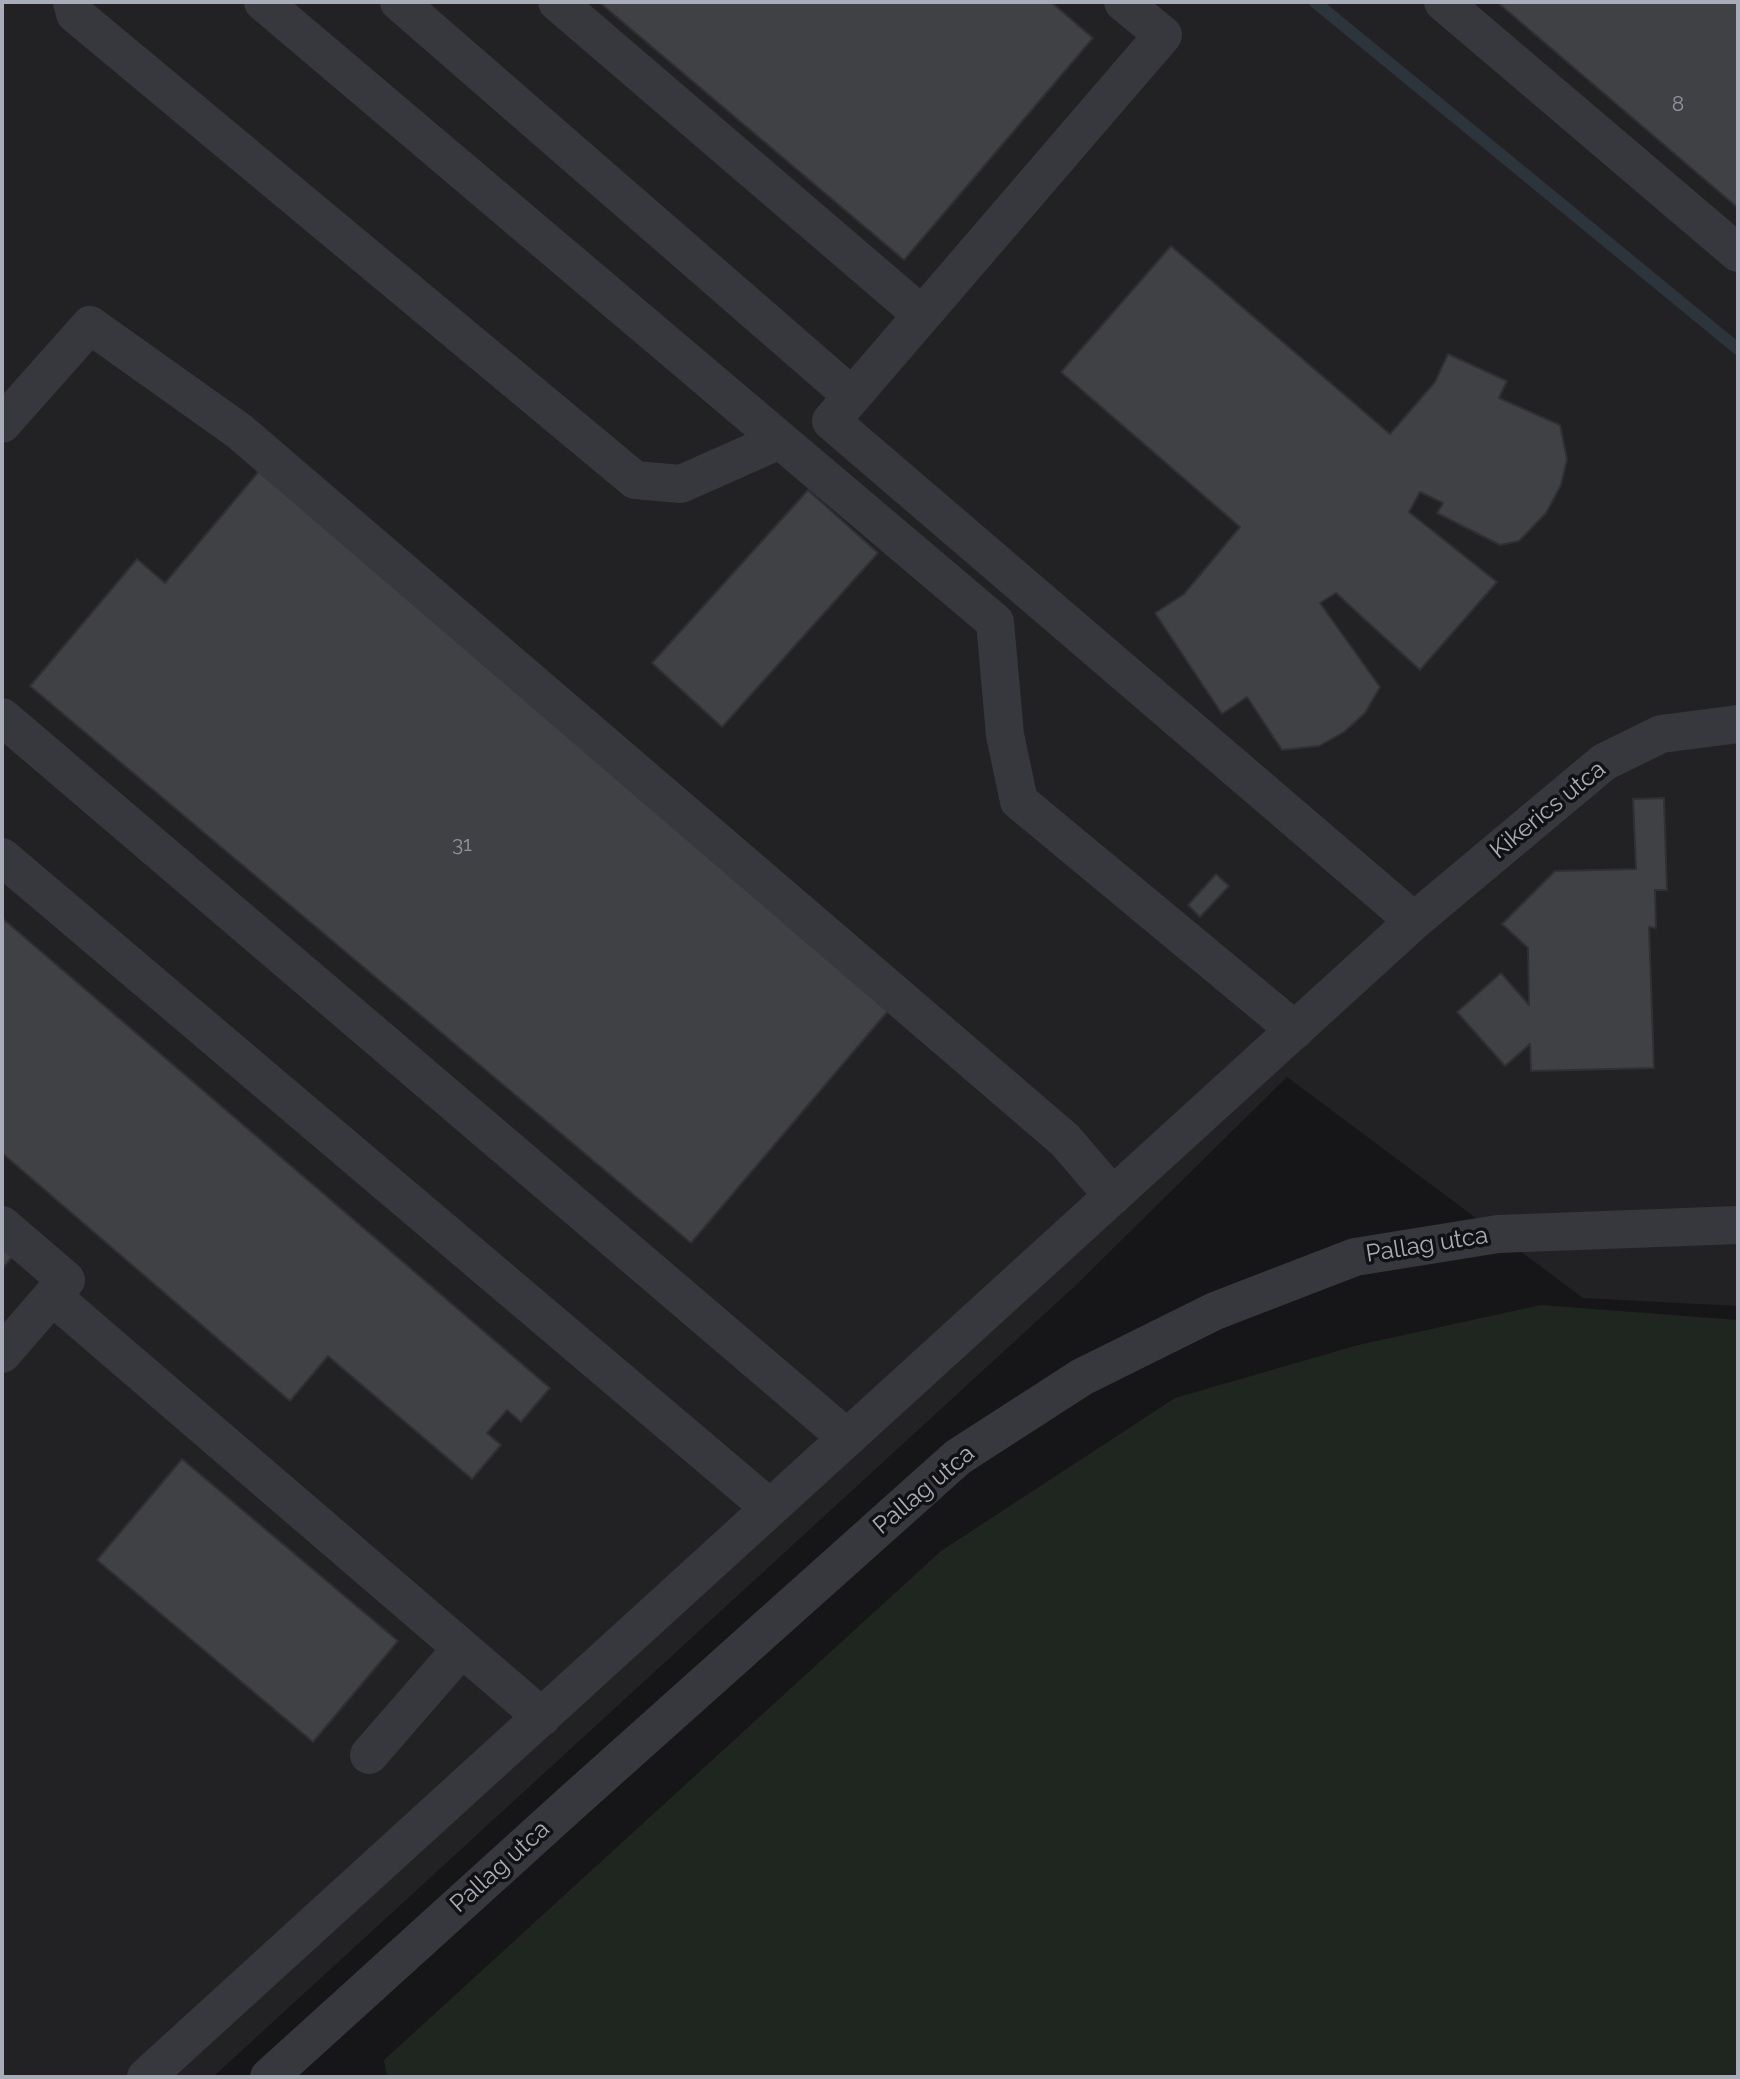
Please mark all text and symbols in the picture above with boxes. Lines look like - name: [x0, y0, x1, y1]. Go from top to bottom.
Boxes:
- house number: 8: [1672, 92, 1684, 118]
- street label: Kikerics utca: [1485, 755, 1611, 865]
- house number: 31: [452, 832, 472, 858]
- street label: Pallag utca: [1364, 1221, 1490, 1269]
- street label: Pallag utca: [868, 1439, 980, 1541]
- street label: Pallag utca: [445, 1815, 555, 1919]

